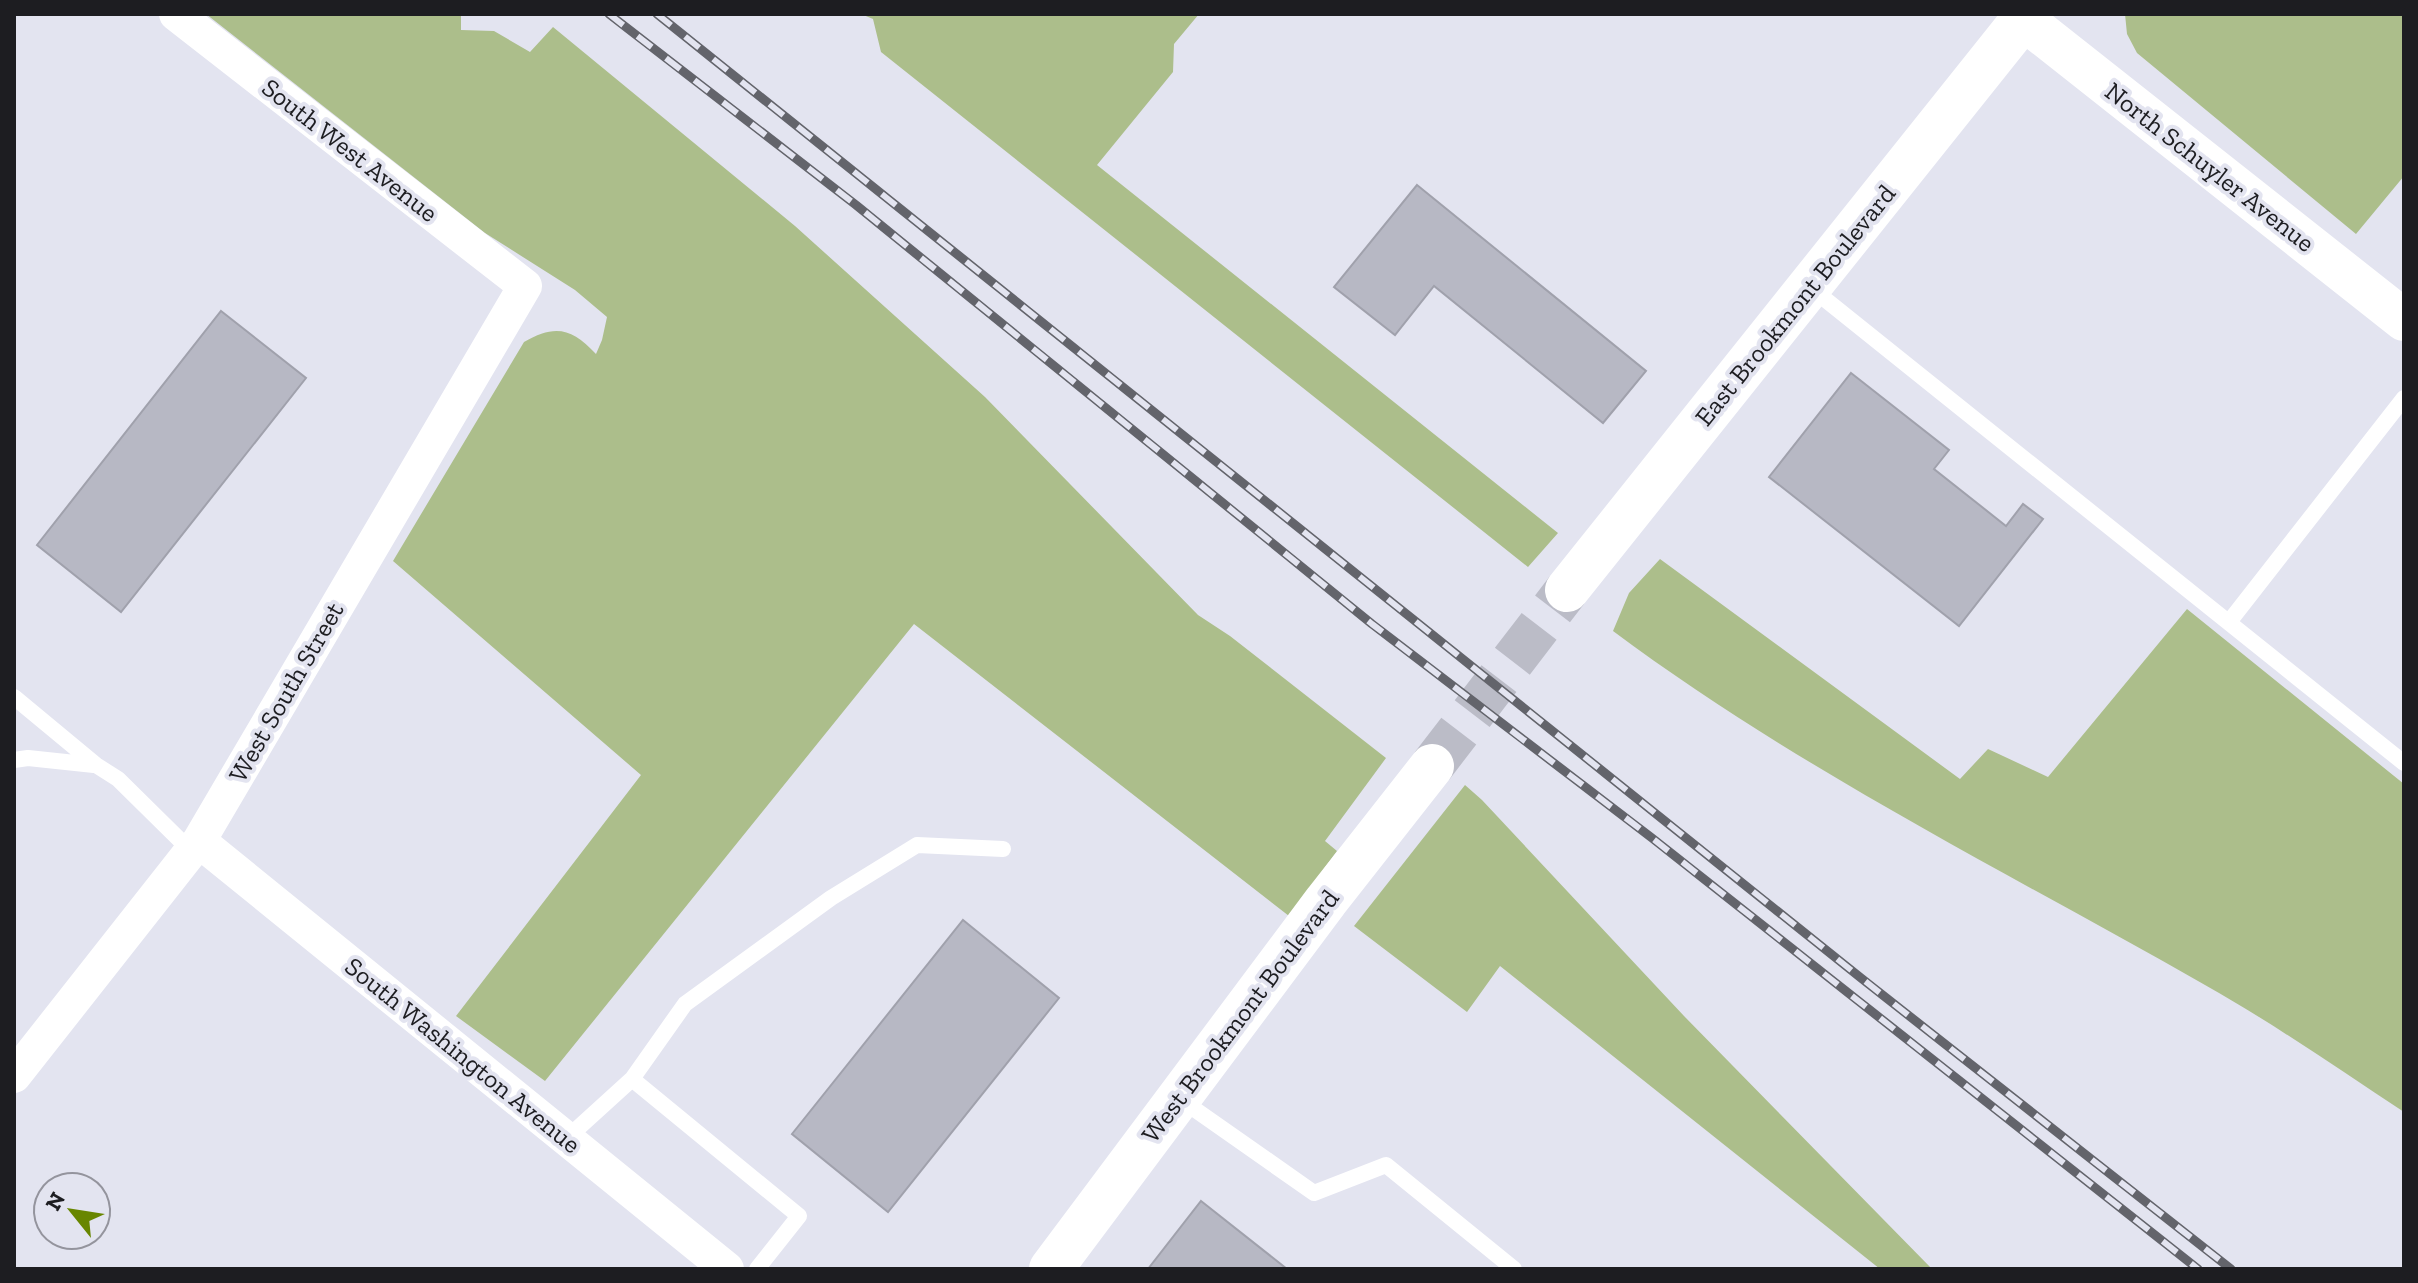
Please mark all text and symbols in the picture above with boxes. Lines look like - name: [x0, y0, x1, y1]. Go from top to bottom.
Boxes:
- street label: South West Avenue: [256, 71, 444, 229]
- street label: North Schuyler Avenue: [2099, 75, 2321, 259]
- street label: East Brookmont Boulevard: [1688, 178, 1902, 432]
- street label: West South Street: [222, 596, 351, 788]
- street label: West Brookmont Boulevard: [1134, 883, 1346, 1149]
- street label: South Washington Avenue: [339, 950, 587, 1160]
- north arrow: [32, 1171, 112, 1251]
- text: N: [39, 1187, 71, 1215]

